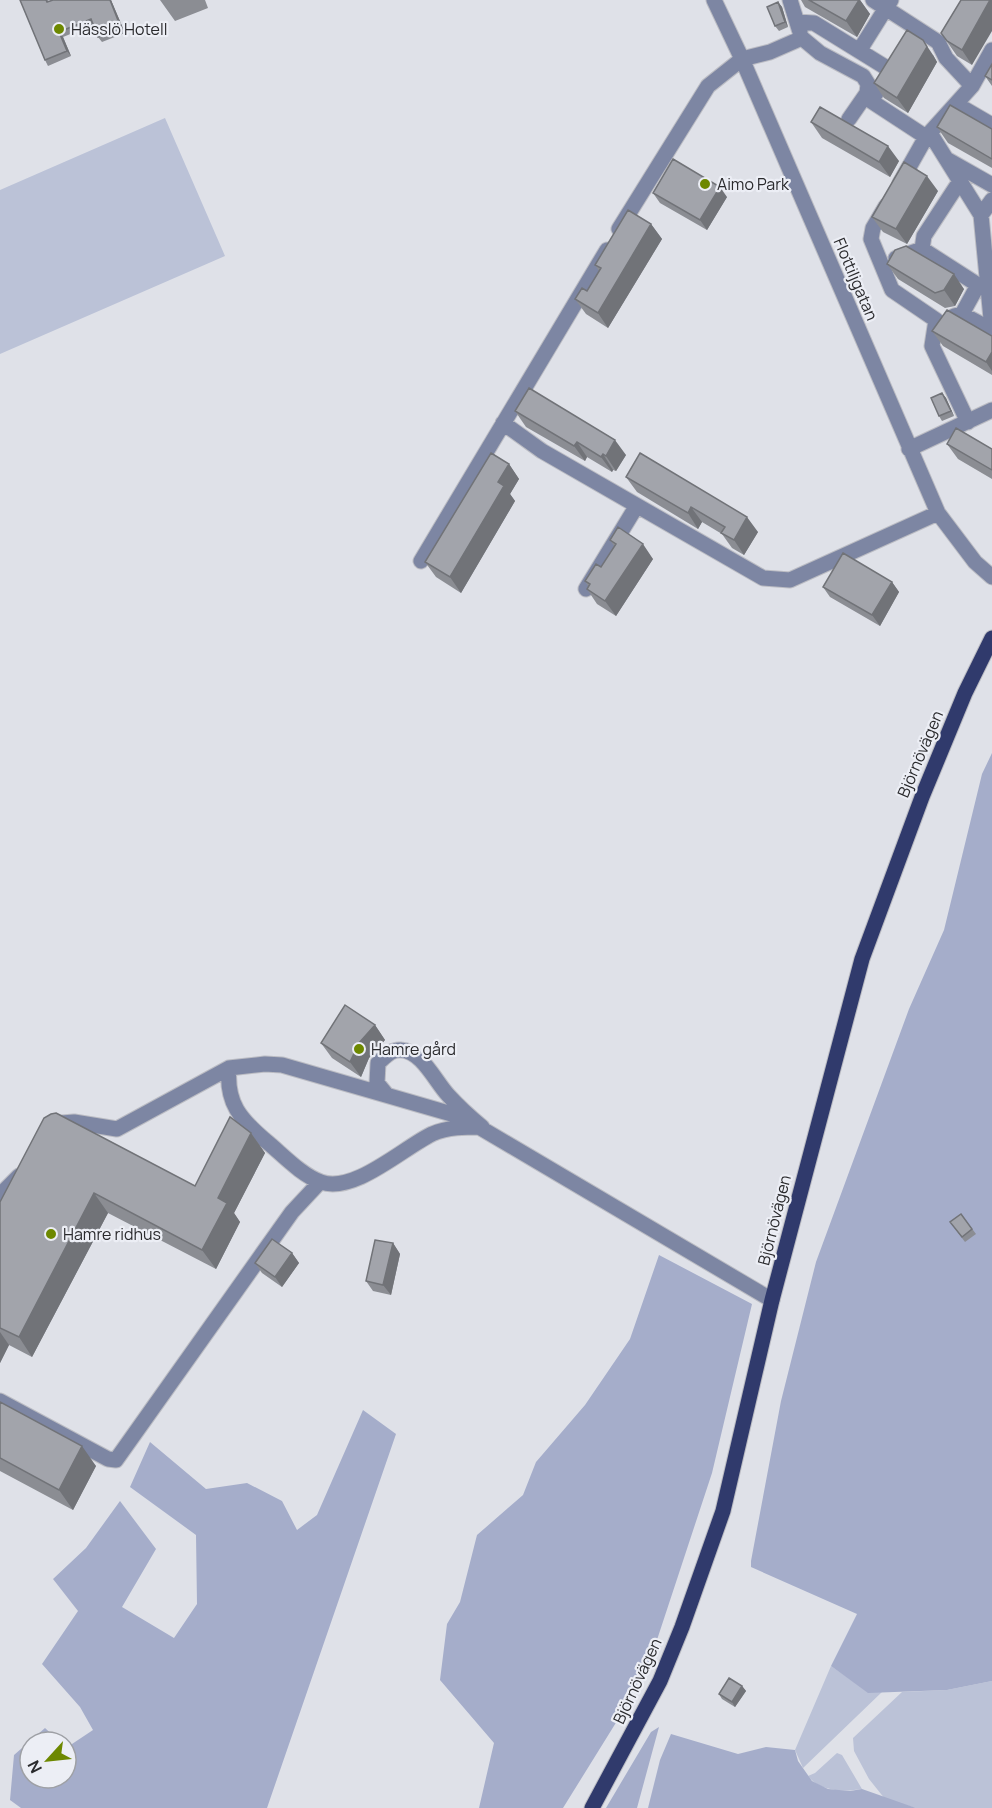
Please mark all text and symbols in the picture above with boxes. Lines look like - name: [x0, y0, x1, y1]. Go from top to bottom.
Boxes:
- place label: Hässlö Hotell: [71, 18, 167, 40]
- marker: Hässlö Hotell: [52, 22, 66, 36]
- place label: Aimo Park: [717, 173, 790, 195]
- marker: Aimo Park: [698, 177, 712, 191]
- street label: Flottiljgatan: [829, 234, 883, 324]
- street label: Björnövägen: [892, 707, 948, 801]
- place label: Hamre gård: [371, 1038, 456, 1060]
- marker: Hamre gård: [352, 1042, 366, 1056]
- street label: Björnövägen: [752, 1173, 796, 1267]
- place label: Hamre ridhus: [63, 1223, 161, 1245]
- marker: Hamre ridhus: [44, 1227, 58, 1241]
- street label: Björnövägen: [608, 1635, 666, 1727]
- north arrow: [18, 1730, 78, 1790]
- text: N: [22, 1757, 47, 1777]

